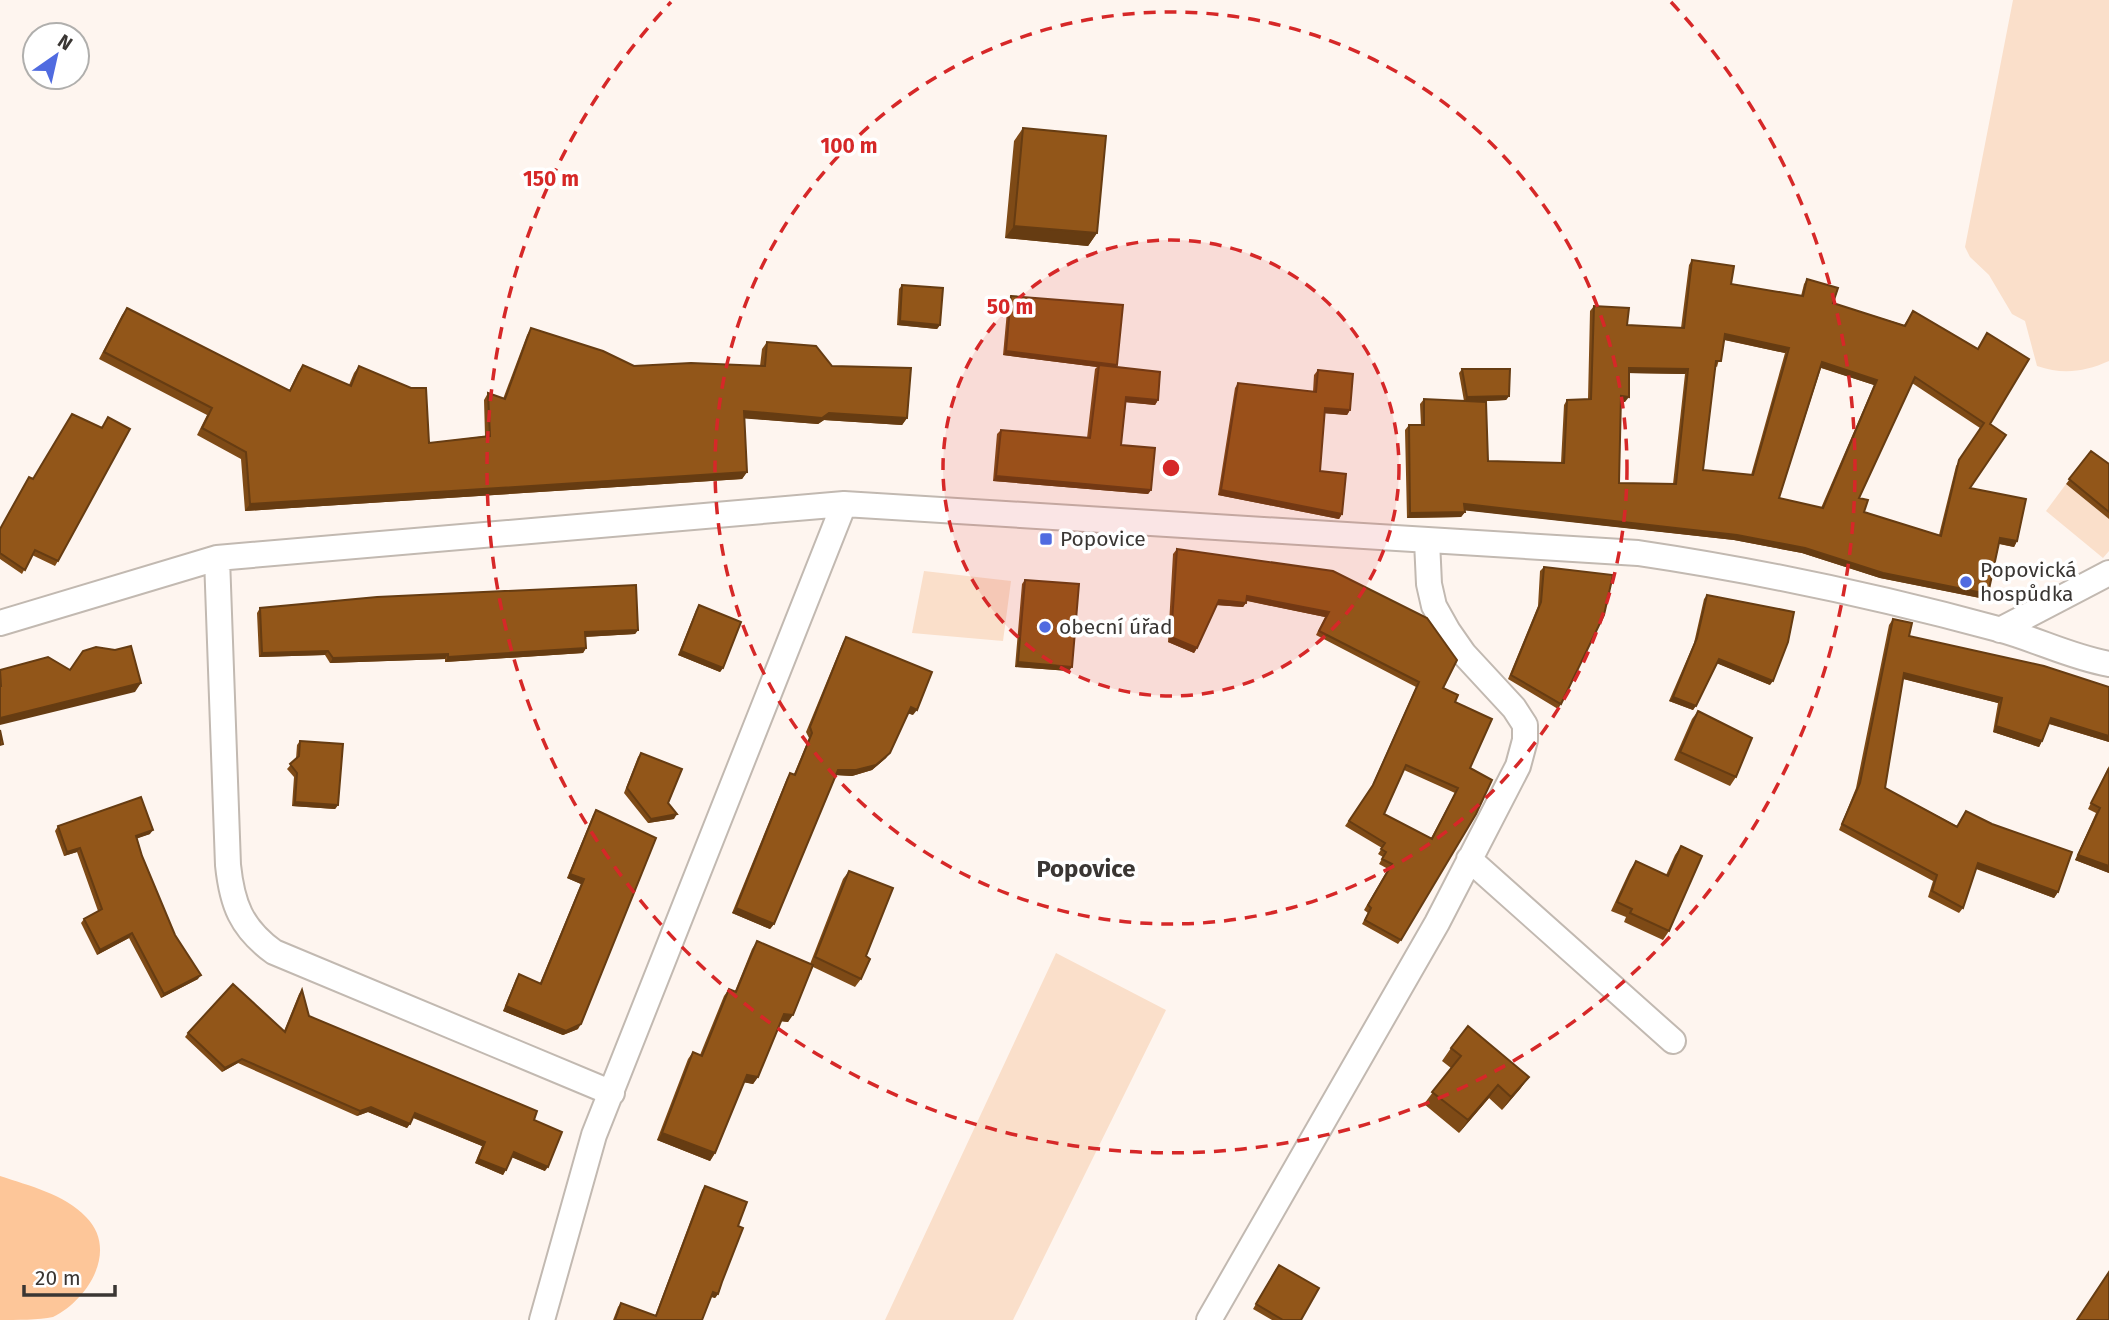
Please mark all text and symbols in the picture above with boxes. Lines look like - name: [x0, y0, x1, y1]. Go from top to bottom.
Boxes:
- north arrow: [21, 21, 91, 91]
- text: N: [54, 29, 77, 55]
- text: 100 m: [820, 133, 878, 159]
- text: 150 m: [523, 166, 579, 192]
- text: 50 m: [987, 294, 1033, 320]
- centre of rings: [1159, 456, 1183, 480]
- place label: Popovice: [1060, 526, 1146, 552]
- marker: Popovice: [1038, 531, 1054, 547]
- place label: Popovická hospůdka: [1980, 557, 2077, 607]
- marker: Popovická hospůdka: [1958, 574, 1974, 590]
- place label: obecní úřad: [1059, 614, 1173, 640]
- marker: obecní úřad: [1037, 619, 1053, 635]
- district label: Popovice: [1036, 855, 1136, 883]
- scale bar: [24, 1254, 116, 1298]
- text: 20 m: [35, 1265, 81, 1291]

